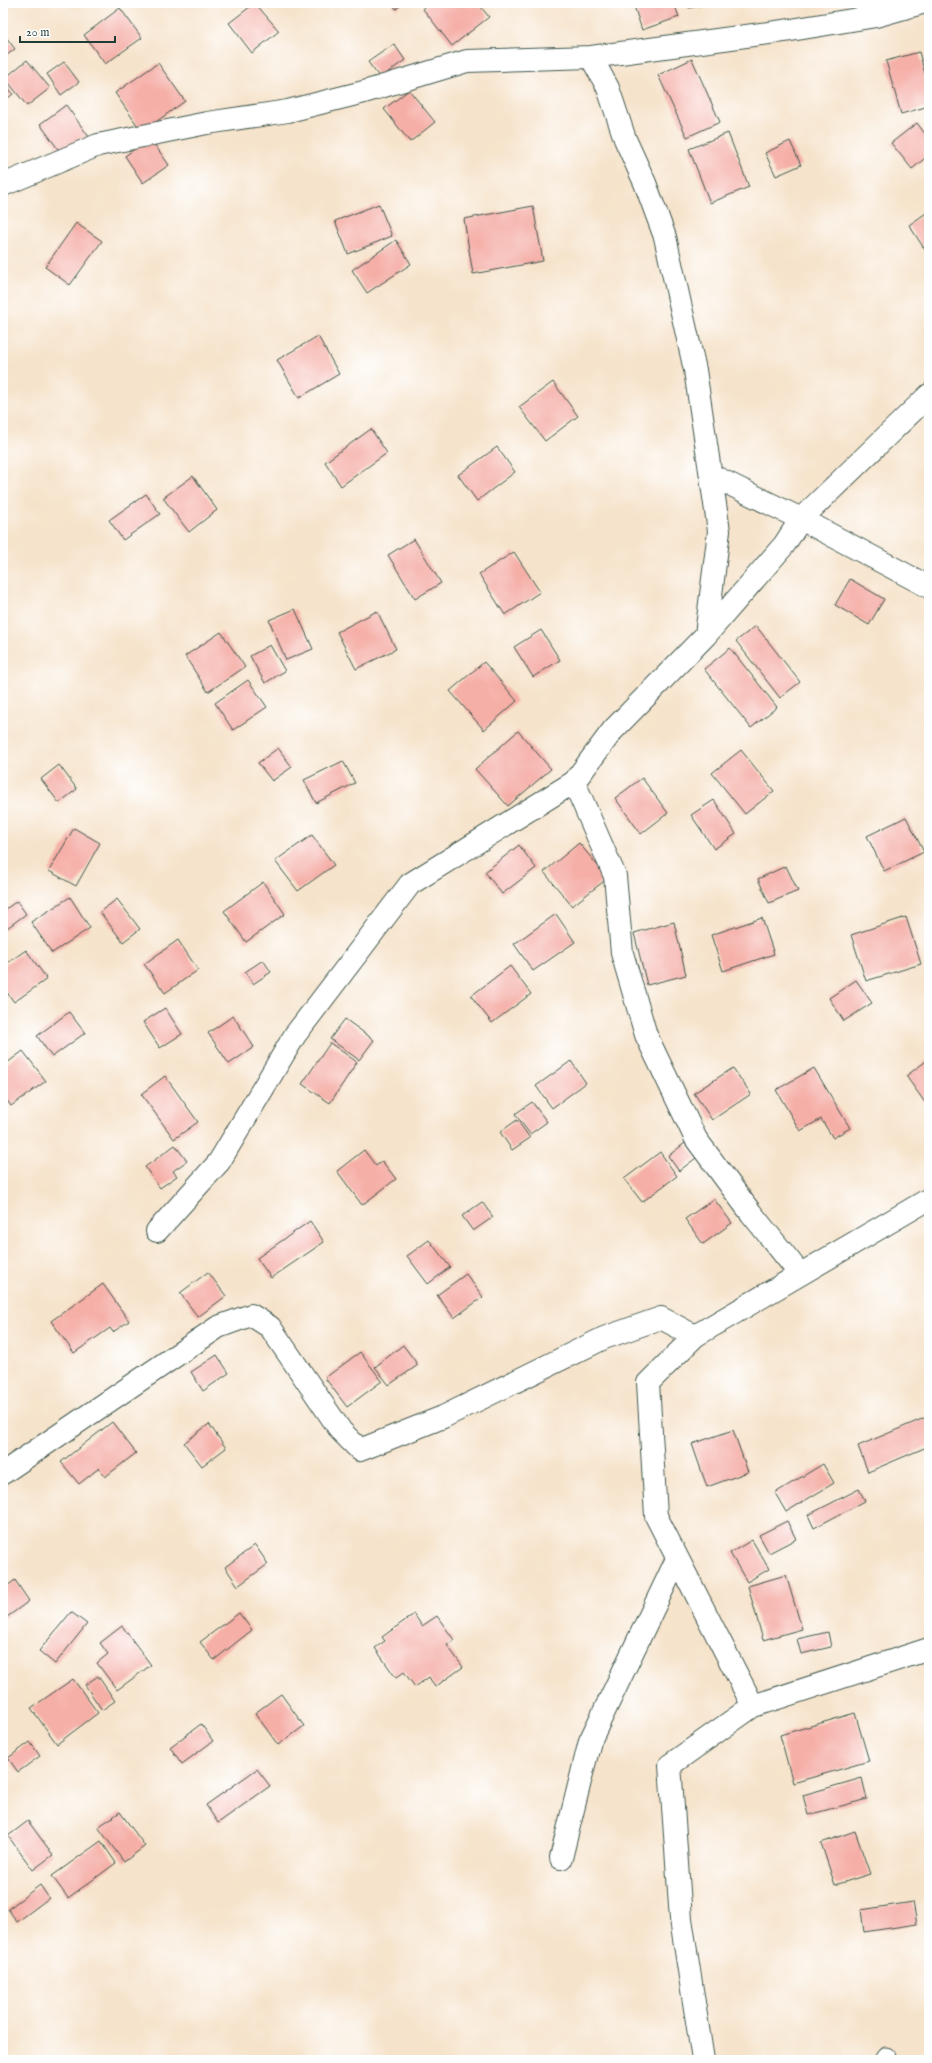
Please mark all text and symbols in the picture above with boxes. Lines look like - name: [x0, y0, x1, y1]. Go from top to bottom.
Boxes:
- scale bar: [20, 18, 115, 44]
- text: 20 m: [26, 25, 49, 40]

